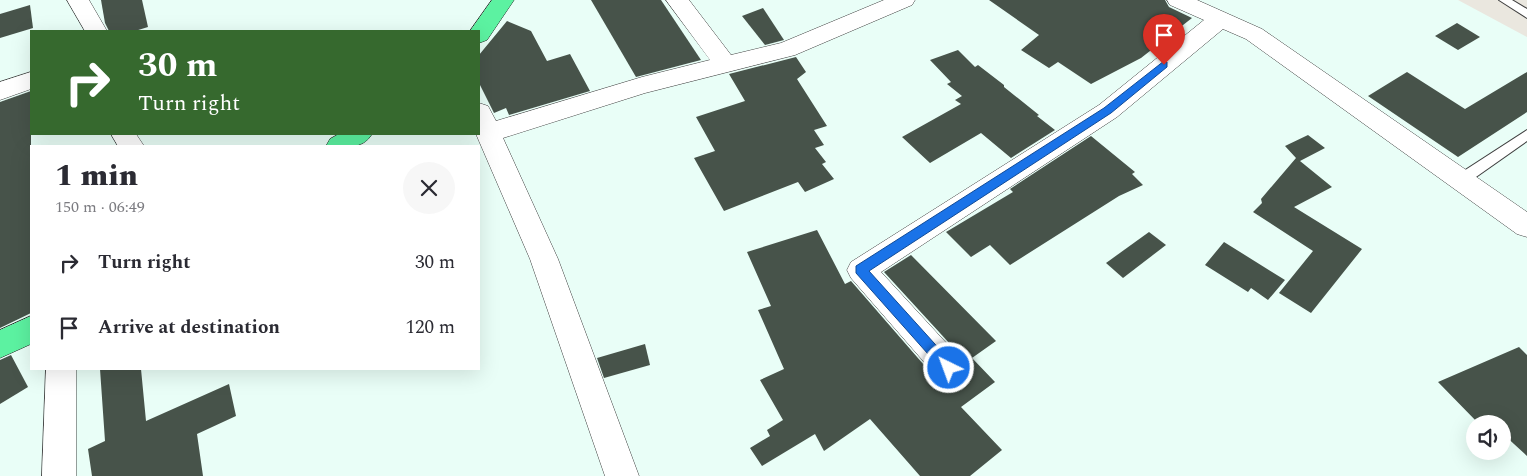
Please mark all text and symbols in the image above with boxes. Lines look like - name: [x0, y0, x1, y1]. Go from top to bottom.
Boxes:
- pin: [1143, 14, 1185, 65]
- icon: arrive: [1150, 21, 1178, 49]
- text: 30 m: [138, 39, 218, 92]
- icon: right: [55, 50, 120, 115]
- text: Turn right: [138, 87, 240, 120]
- text: 1 min: [55, 153, 138, 199]
- button: close: [403, 162, 455, 214]
- text: 150 m · 06:49: [55, 195, 145, 219]
- text: Turn right: [98, 248, 191, 277]
- text: 30 m: [415, 248, 455, 277]
- icon: right: [55, 249, 83, 277]
- text: Arrive at destination: [98, 313, 280, 342]
- text: 120 m: [405, 313, 455, 342]
- icon: arrive: [55, 314, 83, 342]
- position arrow: [922, 341, 974, 393]
- map controls: [1466, 415, 1511, 460]
- button: sound: [1466, 415, 1511, 460]

